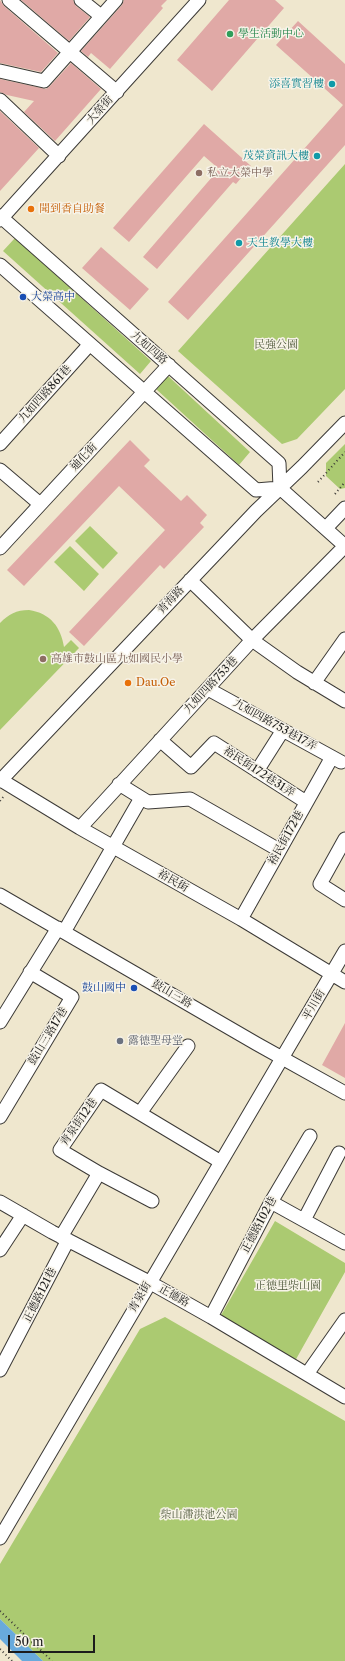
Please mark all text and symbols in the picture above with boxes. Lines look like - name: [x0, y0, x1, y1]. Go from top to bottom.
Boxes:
- place label: 學生活動中心: [238, 27, 304, 41]
- marker: 學生活動中心: [225, 29, 235, 39]
- place label: 添喜實習樓: [269, 77, 324, 91]
- marker: 添喜實習樓: [327, 79, 337, 89]
- street label: 大榮街: [84, 93, 116, 127]
- place label: 茂榮資訊大樓: [243, 149, 309, 163]
- marker: 茂榮資訊大樓: [312, 151, 322, 161]
- place label: 私立大榮中學: [207, 166, 273, 180]
- marker: 私立大榮中學: [194, 168, 204, 178]
- place label: 聞到香自助餐: [39, 202, 105, 216]
- marker: 聞到香自助餐: [26, 204, 36, 214]
- place label: 天生教學大樓: [247, 236, 313, 250]
- marker: 天生教學大樓: [234, 238, 244, 248]
- place label: 大榮高中: [31, 290, 75, 304]
- marker: 大榮高中: [18, 292, 28, 302]
- street label: 九如四路: [128, 329, 170, 367]
- park label: 民強公園: [254, 338, 298, 352]
- street label: 九如四路861巷: [16, 363, 74, 425]
- street label: 迪化街: [68, 440, 100, 474]
- street label: 青海路: [155, 583, 187, 617]
- place label: 高雄市鼓山區九如國民小學: [51, 652, 183, 666]
- marker: 高雄市鼓山區九如國民小學: [38, 654, 48, 664]
- street label: 九如四路753巷: [181, 654, 241, 716]
- place label: Dau.Oe: [136, 676, 175, 690]
- marker: Dau.Oe: [123, 678, 133, 688]
- street label: 九如四路753巷17弄: [231, 697, 319, 753]
- street label: 裕民街172巷31弄: [221, 744, 297, 800]
- street label: 裕民街172巷: [266, 808, 306, 868]
- street label: 裕民街: [155, 867, 191, 895]
- street label: 鼓山三路: [150, 977, 194, 1011]
- place label: 鼓山國中: [82, 981, 126, 995]
- marker: 鼓山國中: [129, 983, 139, 993]
- street label: 平川街: [300, 987, 328, 1023]
- street label: 鼓山三路17巷: [26, 1005, 70, 1067]
- place label: 露德聖母堂: [128, 1034, 183, 1048]
- marker: 露德聖母堂: [115, 1036, 125, 1046]
- street label: 青泉街12巷: [58, 1096, 100, 1148]
- street label: 正德路102巷: [239, 1195, 279, 1255]
- street label: 正德路121巷: [21, 1265, 59, 1325]
- street label: 青泉街: [126, 1279, 154, 1315]
- park label: 正德里柴山園: [255, 1279, 321, 1293]
- street label: 正德路: [156, 1282, 192, 1310]
- park label: 柴山滯洪池公園: [161, 1508, 237, 1522]
- scale bar: [10, 1627, 97, 1653]
- text: 50 m: [15, 1634, 44, 1649]

